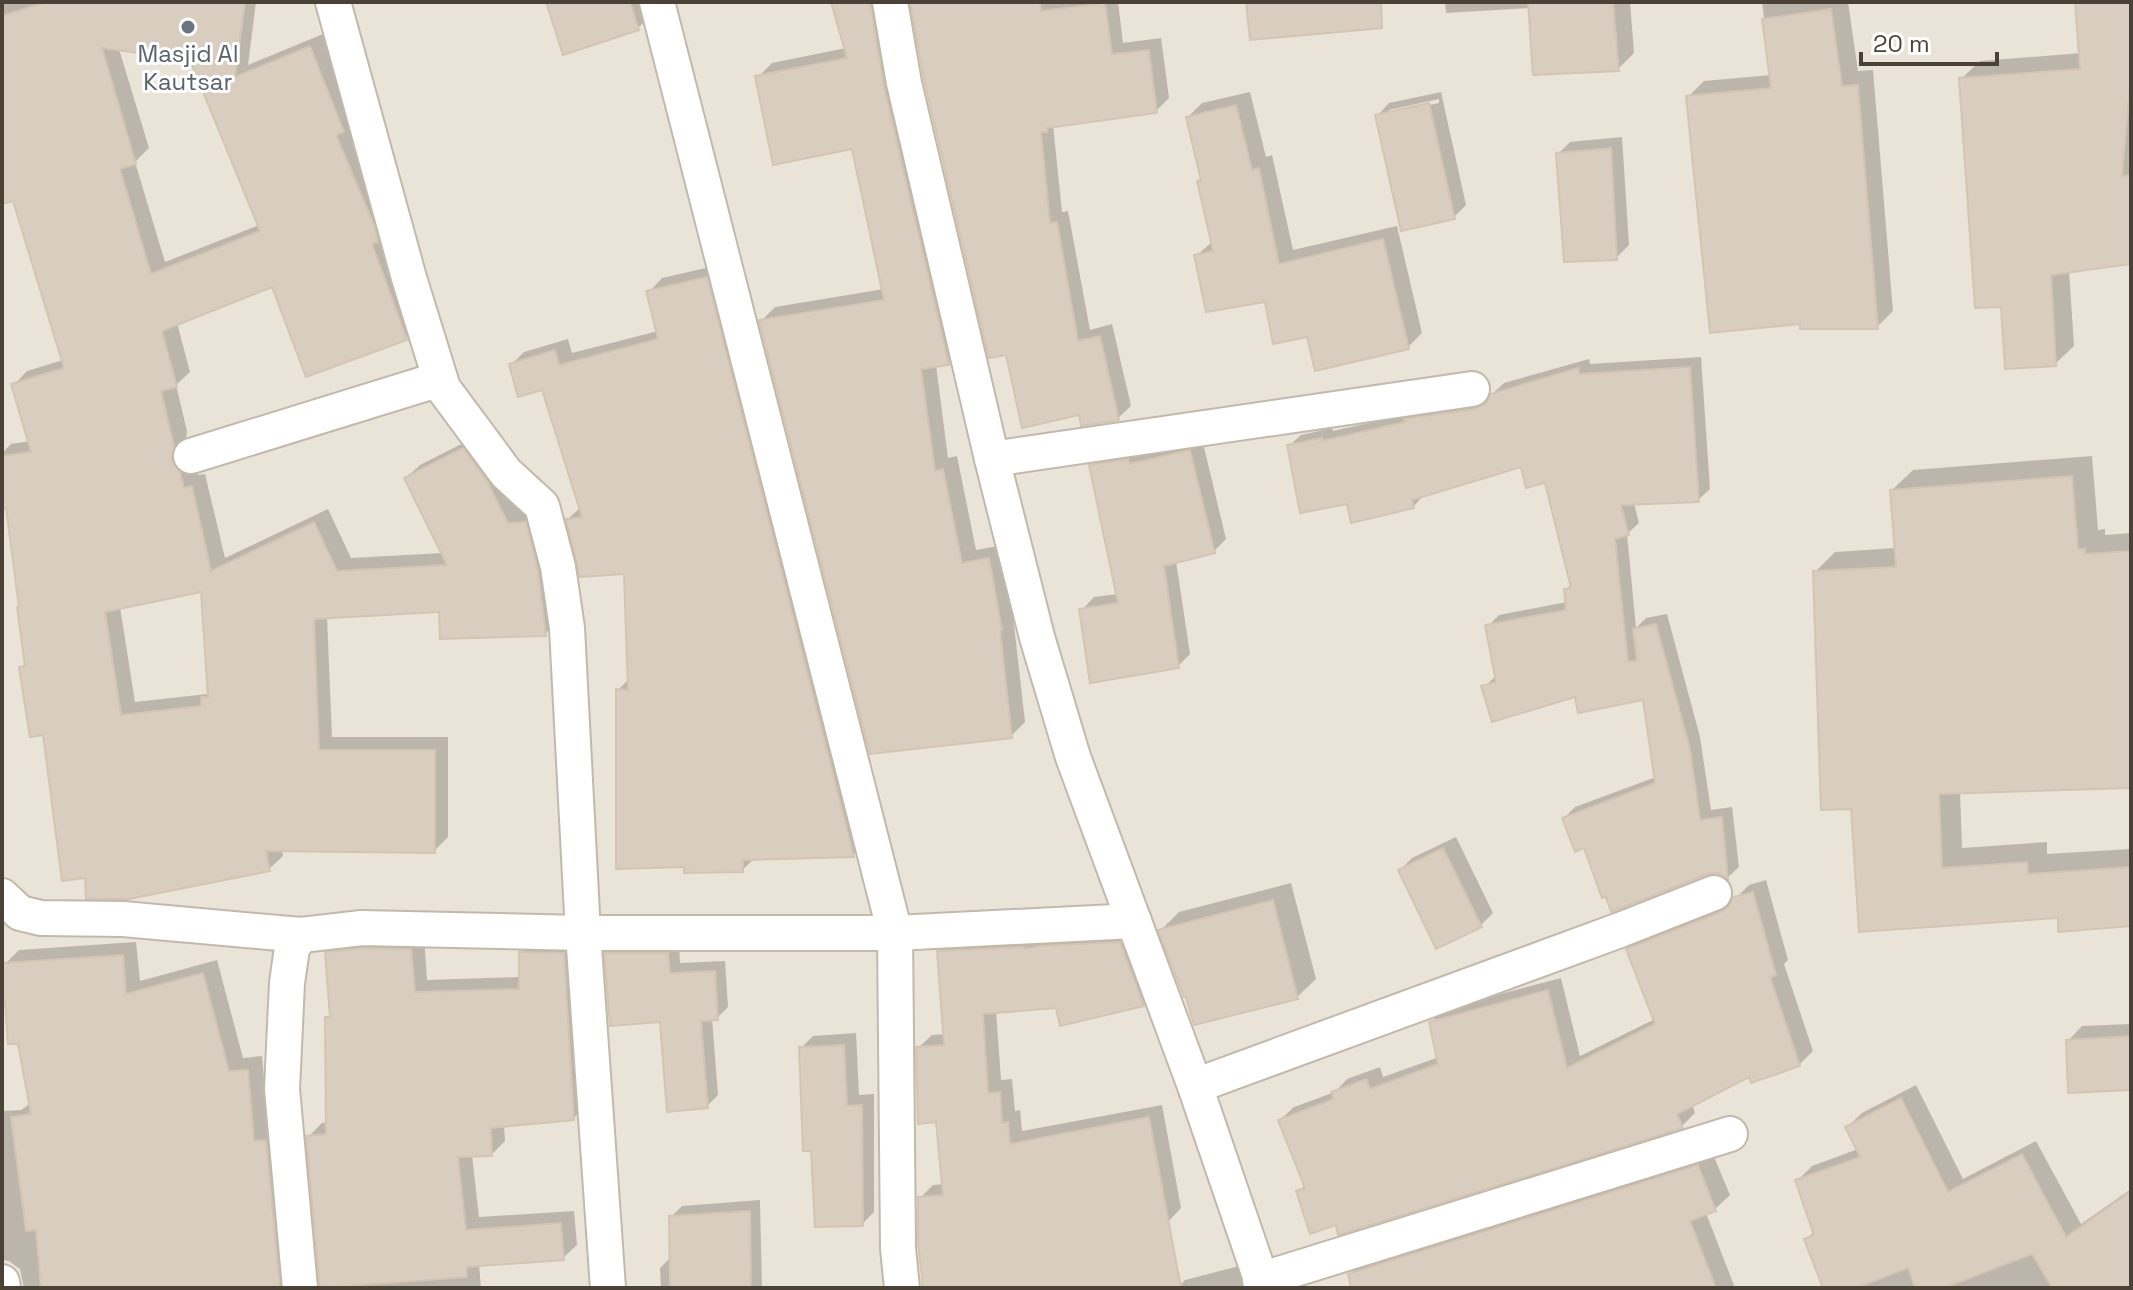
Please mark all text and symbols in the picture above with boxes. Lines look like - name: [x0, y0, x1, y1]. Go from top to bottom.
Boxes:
- scale bar: [1861, 16, 1997, 66]
- marker: Masjid Al Kautsar: [179, 18, 197, 36]
- text: 20 m: [1873, 28, 1930, 59]
- place label: Masjid Al Kautsar: [137, 38, 239, 97]

